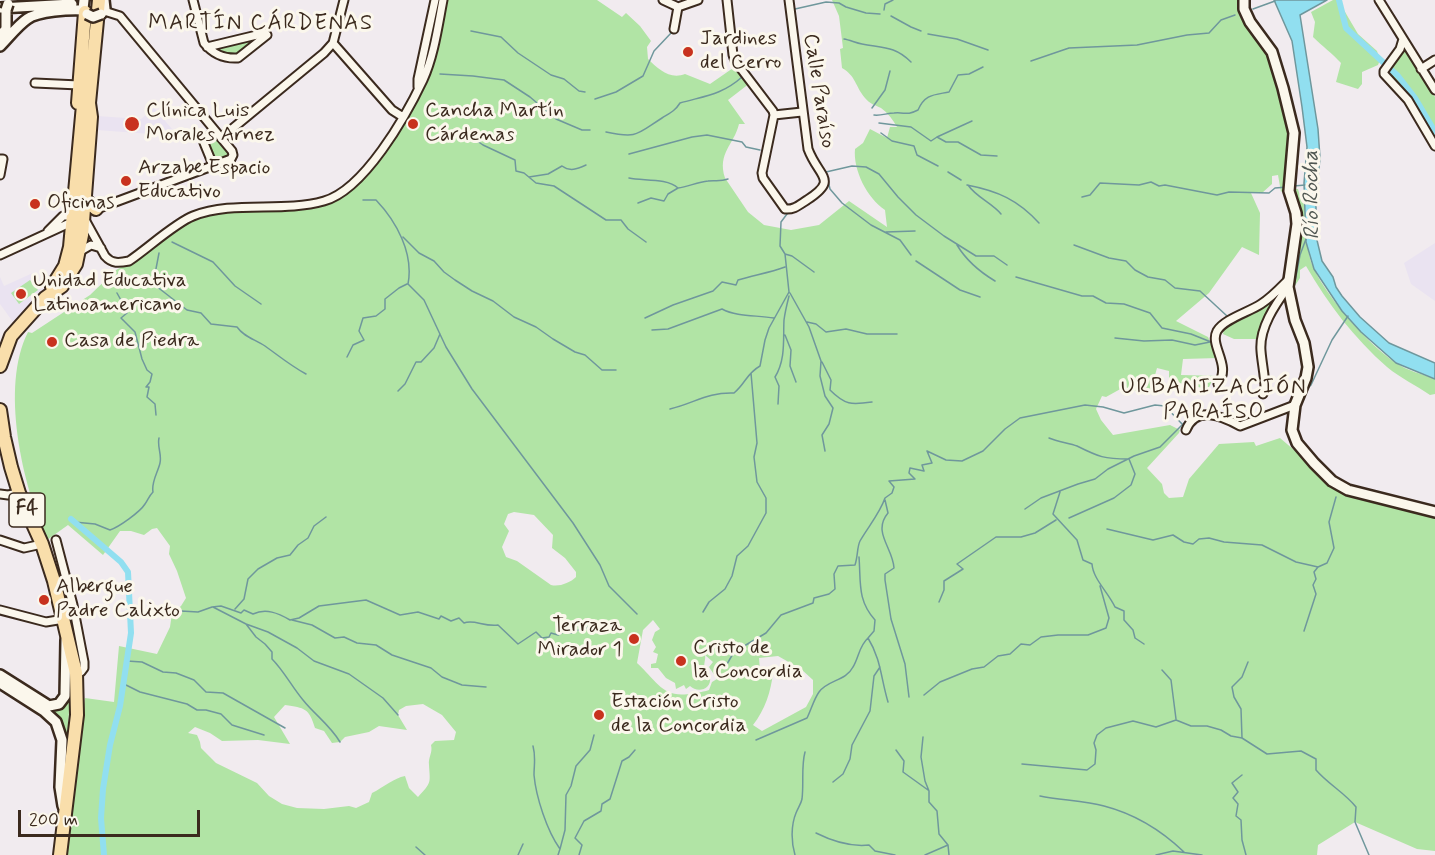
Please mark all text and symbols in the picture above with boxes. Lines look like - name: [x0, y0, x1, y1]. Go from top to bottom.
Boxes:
- district label: MARTÍN CÁRDENAS: [149, 11, 373, 37]
- place label: Jardines del Cerro: [700, 27, 781, 77]
- street label: Calle Paraíso: [796, 32, 840, 150]
- marker: Jardines del Cerro: [681, 45, 695, 59]
- place label: Clínica Luis Morales Arnez: [146, 99, 275, 149]
- place label: Cancha Martín Cárdenas: [425, 99, 564, 149]
- marker: Clínica Luis Morales Arnez: [123, 115, 141, 133]
- marker: Cancha Martín Cárdenas: [406, 117, 420, 131]
- water label: Río Rocha: [1299, 150, 1327, 240]
- place label: Arzabe Espacio Educativo: [138, 156, 270, 206]
- marker: Arzabe Espacio Educativo: [119, 174, 133, 188]
- place label: Oficinas: [47, 191, 115, 217]
- marker: Oficinas: [28, 197, 42, 211]
- place label: Unidad Educativa Latinoamericano: [33, 269, 187, 319]
- marker: Unidad Educativa Latinoamericano: [14, 287, 28, 301]
- place label: Casa de Piedra: [64, 329, 199, 355]
- marker: Casa de Piedra: [45, 335, 59, 349]
- district label: URBANIZACIÓN PARAÍSO: [1125, 375, 1303, 427]
- road number: F4: [9, 493, 45, 527]
- place label: Albergue Padre Calixto: [56, 575, 180, 625]
- marker: Albergue Padre Calixto: [37, 593, 51, 607]
- place label: Terraza Mirador 1: [538, 614, 622, 664]
- marker: Terraza Mirador 1: [627, 632, 641, 646]
- place label: Cristo de la Concordia: [693, 636, 803, 686]
- marker: Cristo de la Concordia: [674, 654, 688, 668]
- place label: Estación Cristo de la Concordia: [611, 690, 746, 740]
- marker: Estación Cristo de la Concordia: [592, 708, 606, 722]
- scale bar: [21, 798, 202, 836]
- text: 200 m: [29, 808, 78, 832]

